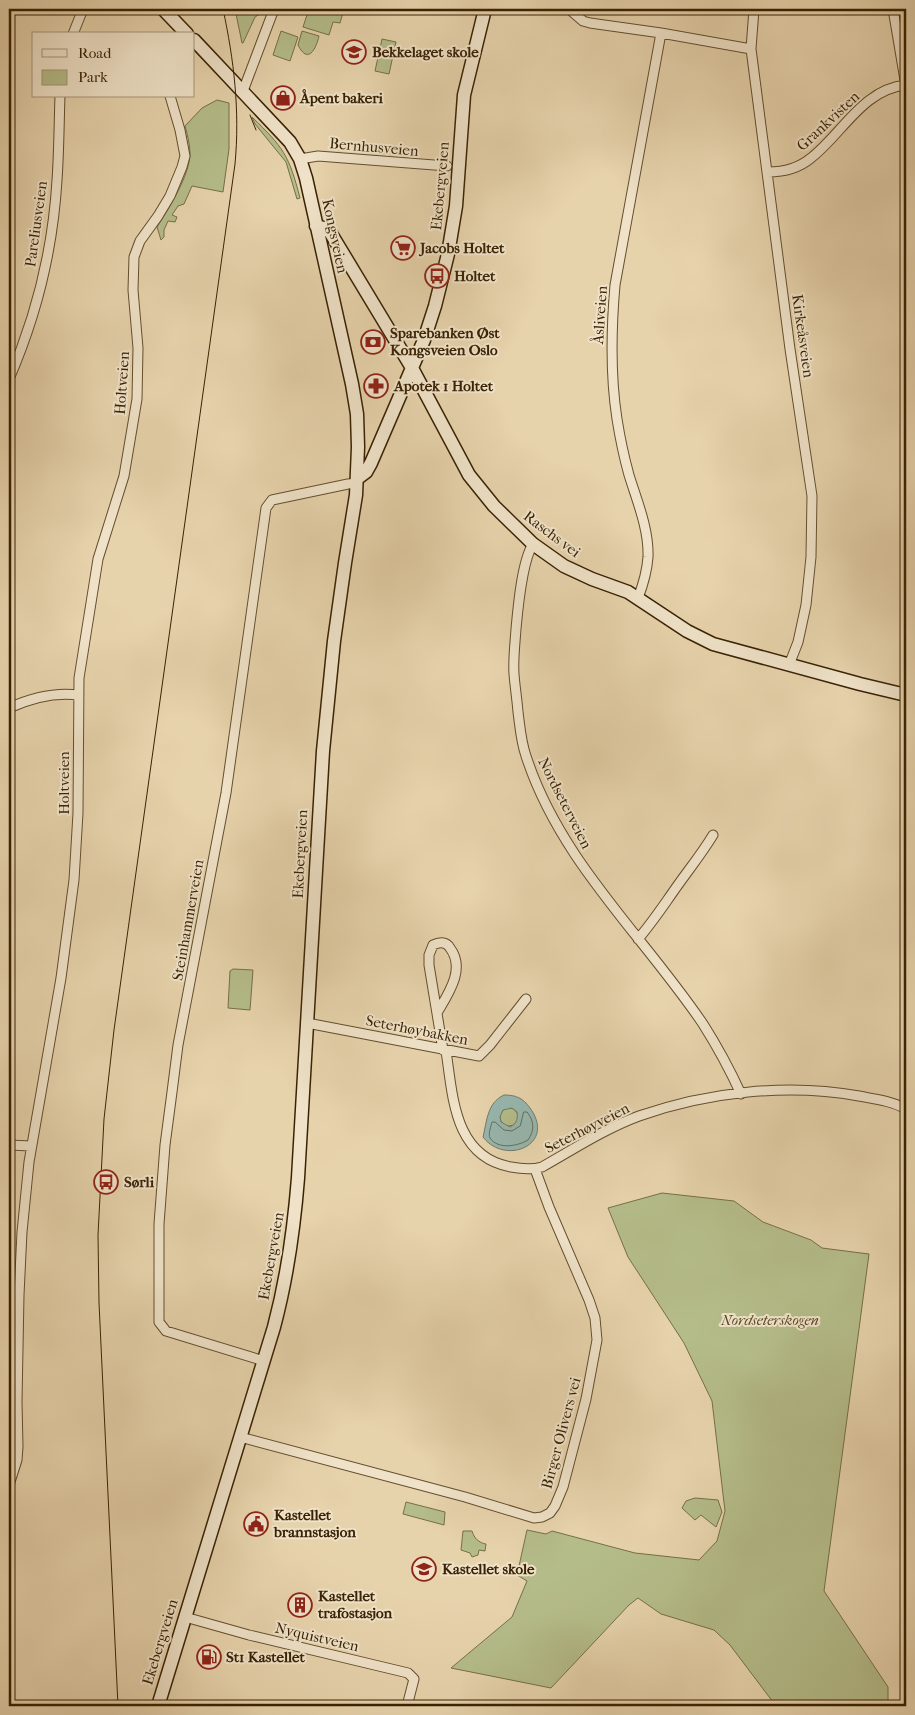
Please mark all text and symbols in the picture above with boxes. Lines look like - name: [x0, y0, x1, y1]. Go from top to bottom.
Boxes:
- legend: [32, 32, 195, 98]
- school or university icon: Bekkelaget skole: [341, 39, 367, 65]
- place label: Bekkelaget skole: [372, 43, 479, 61]
- text: Road: [78, 44, 112, 62]
- text: Park: [78, 68, 108, 86]
- shop icon: Åpent bakeri: [270, 85, 296, 111]
- street label: Grankvisten: [793, 87, 863, 155]
- place label: Åpent bakeri: [299, 88, 384, 107]
- street label: Bernhusveien: [329, 134, 420, 160]
- street label: Ekebergveien: [427, 141, 453, 231]
- street label: Pareliusveien: [21, 179, 51, 268]
- street label: Kongsveien: [318, 197, 352, 275]
- supermarket icon: Jacobs Holtet: [390, 235, 416, 261]
- place label: Jacobs Holtet: [418, 239, 505, 257]
- bus stop icon: Holtet: [424, 263, 450, 289]
- place label: Holtet: [454, 267, 496, 285]
- street label: Åsliveien: [589, 285, 611, 346]
- street label: Kirkeåsveien: [788, 293, 818, 379]
- place label: Sparebanken Øst Kongsveien Oslo: [390, 324, 500, 359]
- bank icon: Sparebanken Øst Kongsveien Oslo: [360, 329, 386, 355]
- street label: Holtveien: [111, 350, 133, 415]
- pharmacy icon: Apotek 1 Holtet: [363, 373, 389, 399]
- place label: Apotek 1 Holtet: [393, 377, 494, 395]
- street label: Raschs vei: [520, 507, 584, 562]
- street label: Holtveien: [55, 751, 73, 815]
- street label: Nordseterveien: [534, 754, 596, 852]
- street label: Ekebergveien: [289, 809, 311, 899]
- street label: Steinhammerveien: [168, 858, 208, 982]
- street label: Seterhøybakken: [364, 1011, 470, 1049]
- street label: Seterhøyveien: [542, 1099, 633, 1157]
- bus stop icon: Sørli: [93, 1169, 119, 1195]
- place label: Sørli: [124, 1173, 155, 1191]
- street label: Ekebergveien: [254, 1210, 288, 1301]
- park label: Nordseterskogen: [720, 1311, 819, 1329]
- street label: Birger Olivers vei: [537, 1375, 585, 1491]
- place label: Kastellet brannstasjon: [273, 1506, 356, 1541]
- public building icon: Kastellet brannstasjon: [243, 1511, 269, 1537]
- school or university icon: Kastellet skole: [411, 1556, 437, 1582]
- place label: Kastellet skole: [442, 1560, 535, 1578]
- place label: Kastellet trafostasjon: [317, 1587, 393, 1622]
- building icon: Kastellet trafostasjon: [287, 1592, 313, 1618]
- street label: Ekebergveien: [138, 1597, 182, 1687]
- street label: Nyquistveien: [273, 1619, 361, 1655]
- fuel station icon: St1 Kastellet: [196, 1644, 222, 1670]
- place label: St1 Kastellet: [226, 1648, 306, 1666]

